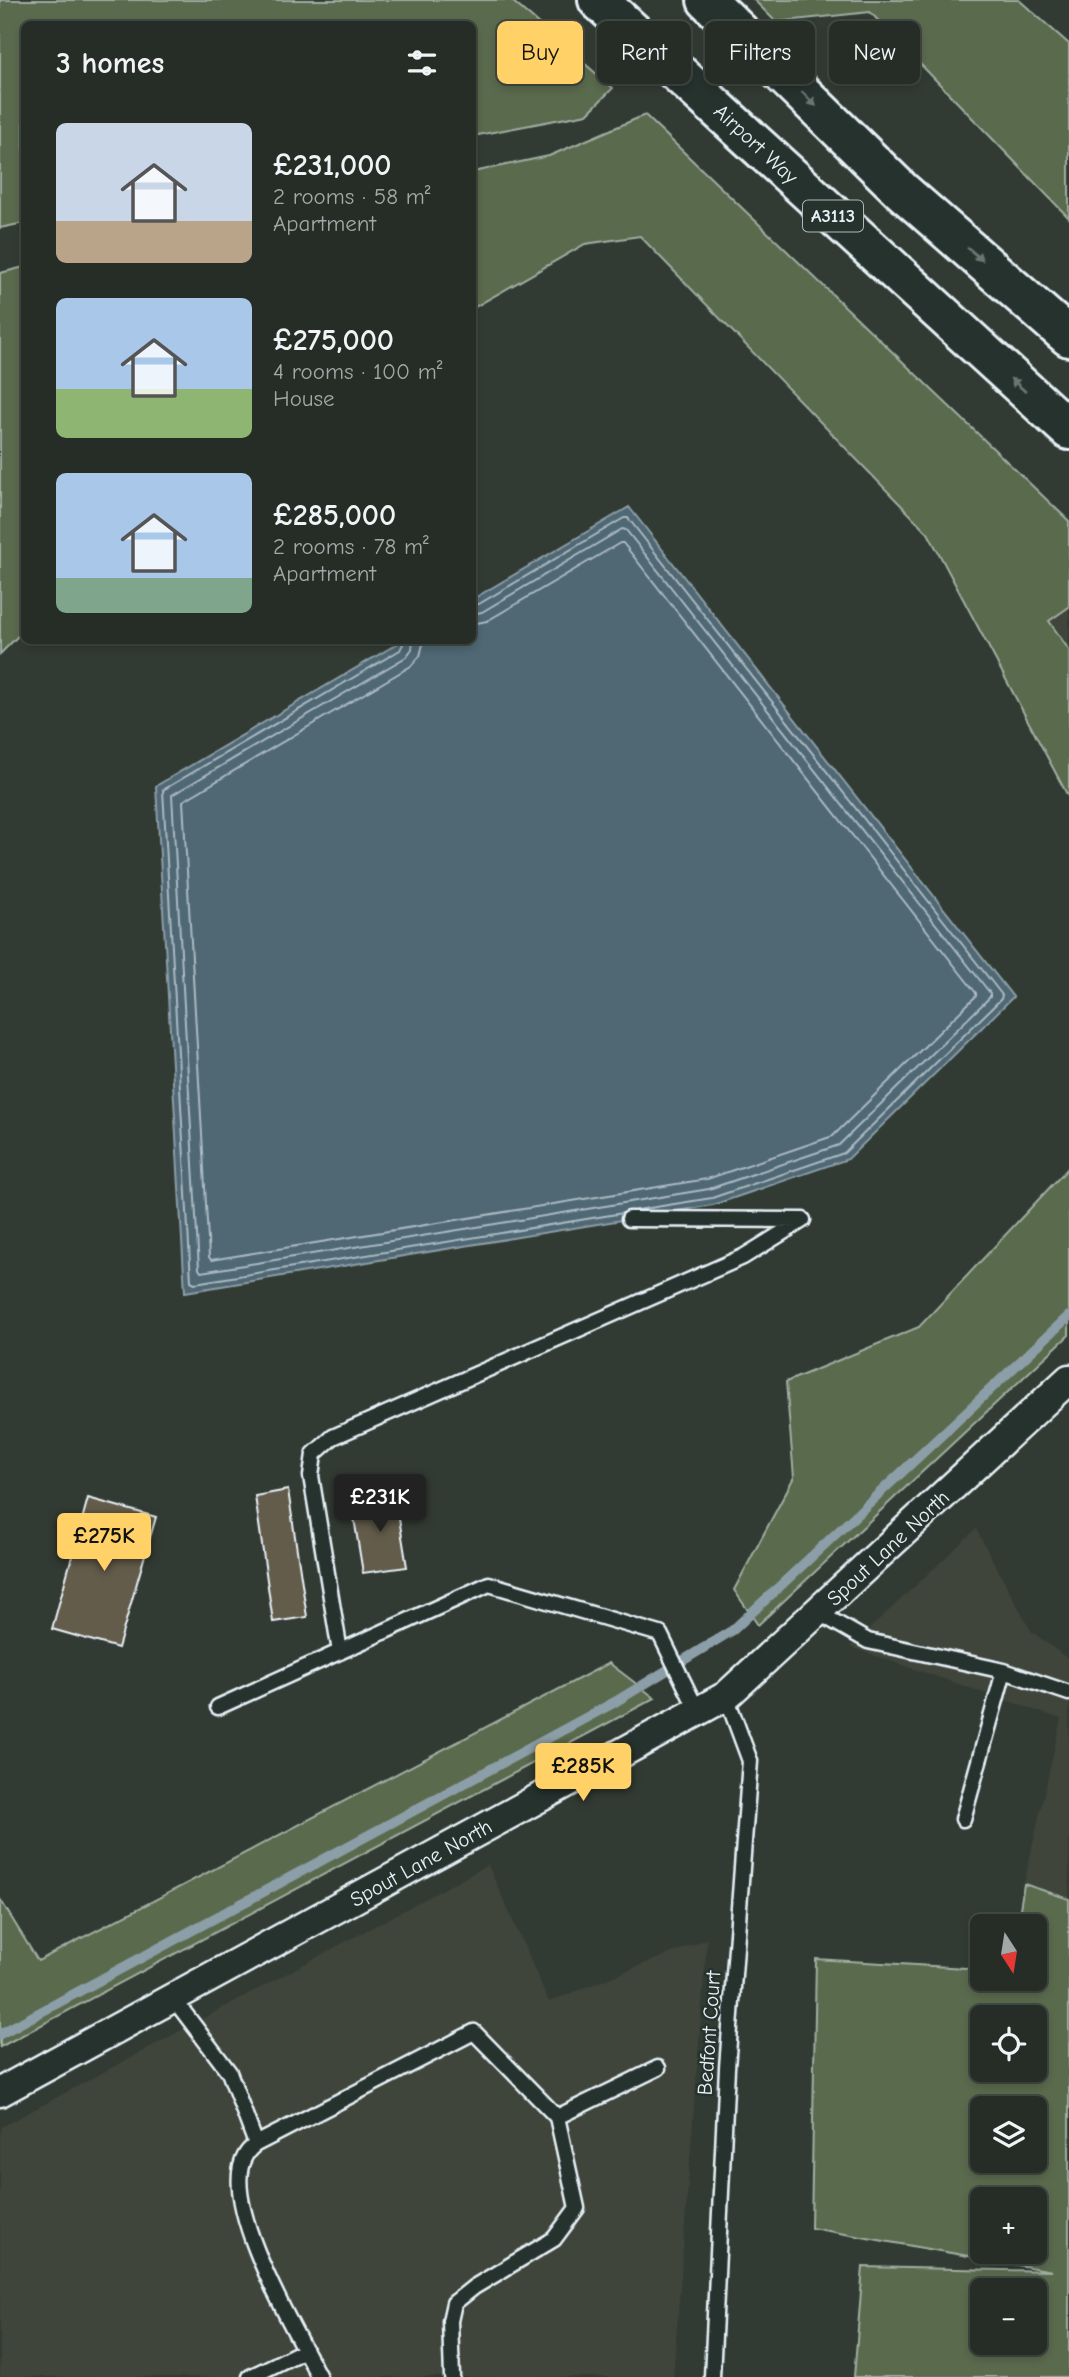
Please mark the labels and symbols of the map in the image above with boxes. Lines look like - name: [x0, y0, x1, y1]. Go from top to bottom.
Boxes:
- one-way arrow: [800, 90, 817, 107]
- street label: Airport Way: [709, 99, 803, 189]
- road number: A3113: [803, 200, 863, 232]
- one-way arrow: [966, 246, 983, 261]
- one-way arrow: [1010, 377, 1027, 393]
- pin: £231K: [331, 1474, 429, 1534]
- street label: Spout Lane North: [822, 1485, 954, 1611]
- pin: £275K: [55, 1514, 153, 1573]
- pin: £285K: [534, 1744, 632, 1803]
- street label: Spout Lane North: [346, 1814, 496, 1912]
- north arrow: [970, 1914, 1046, 1992]
- street label: Bedfont Court: [693, 1969, 725, 2096]

